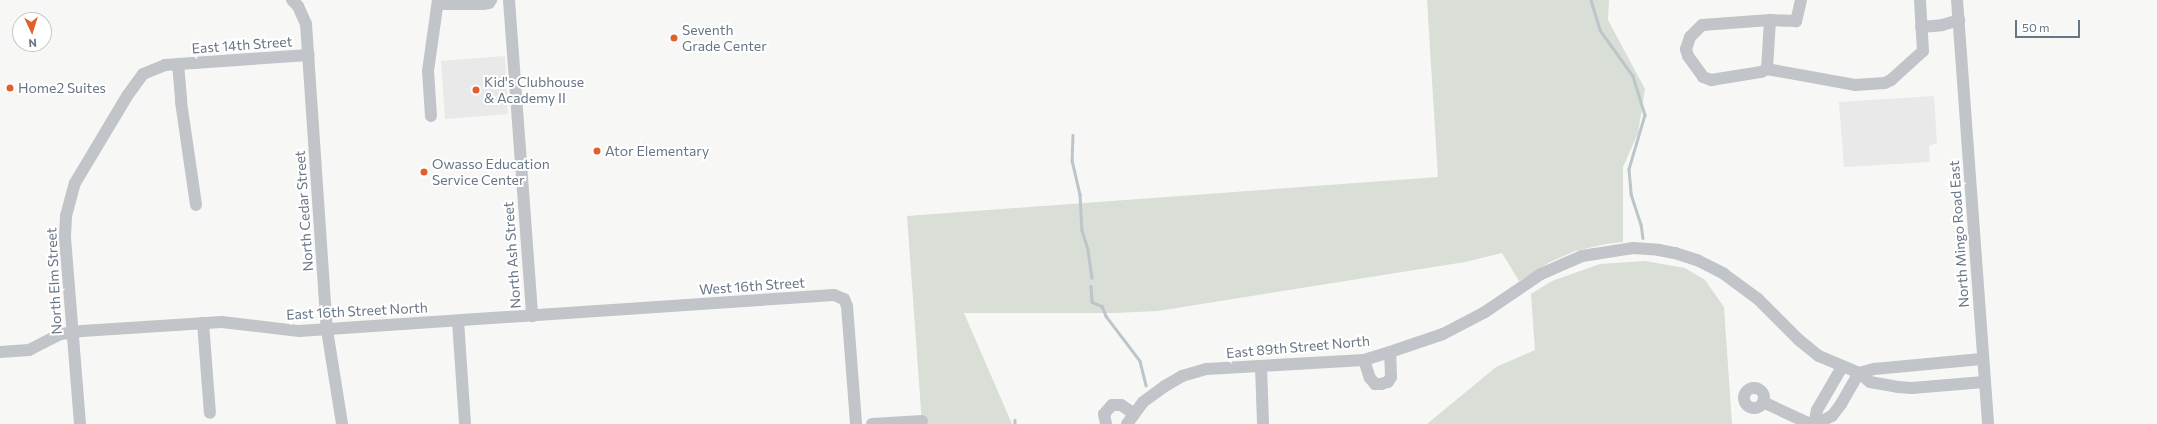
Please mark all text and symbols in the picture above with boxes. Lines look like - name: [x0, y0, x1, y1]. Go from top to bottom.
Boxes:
- north arrow: [12, 12, 52, 52]
- scale bar: [2017, 12, 2082, 38]
- text: 50 m: [2022, 20, 2050, 34]
- place label: Seventh Grade Center: [682, 22, 767, 54]
- street label: East 14th Street: [191, 33, 293, 57]
- marker: Seventh Grade Center: [669, 33, 679, 43]
- text: N: [28, 37, 37, 50]
- place label: Kid's Clubhouse & Academy II: [484, 74, 584, 106]
- place label: Home2 Suites: [18, 80, 106, 96]
- marker: Home2 Suites: [5, 83, 15, 93]
- marker: Kid's Clubhouse & Academy II: [471, 85, 481, 95]
- place label: Ator Elementary: [605, 143, 709, 159]
- marker: Ator Elementary: [592, 146, 602, 156]
- street label: North Cedar Street: [291, 150, 317, 272]
- place label: Owasso Education Service Center: [432, 156, 550, 188]
- street label: North Mingo Road East: [1945, 160, 1973, 308]
- marker: Owasso Education Service Center: [419, 167, 429, 177]
- street label: North Ash Street: [500, 201, 524, 309]
- street label: North Elm Street: [43, 227, 65, 335]
- street label: West 16th Street: [699, 274, 805, 298]
- street label: East 16th Street North: [286, 299, 428, 323]
- street label: East 89th Street North: [1225, 332, 1371, 362]

